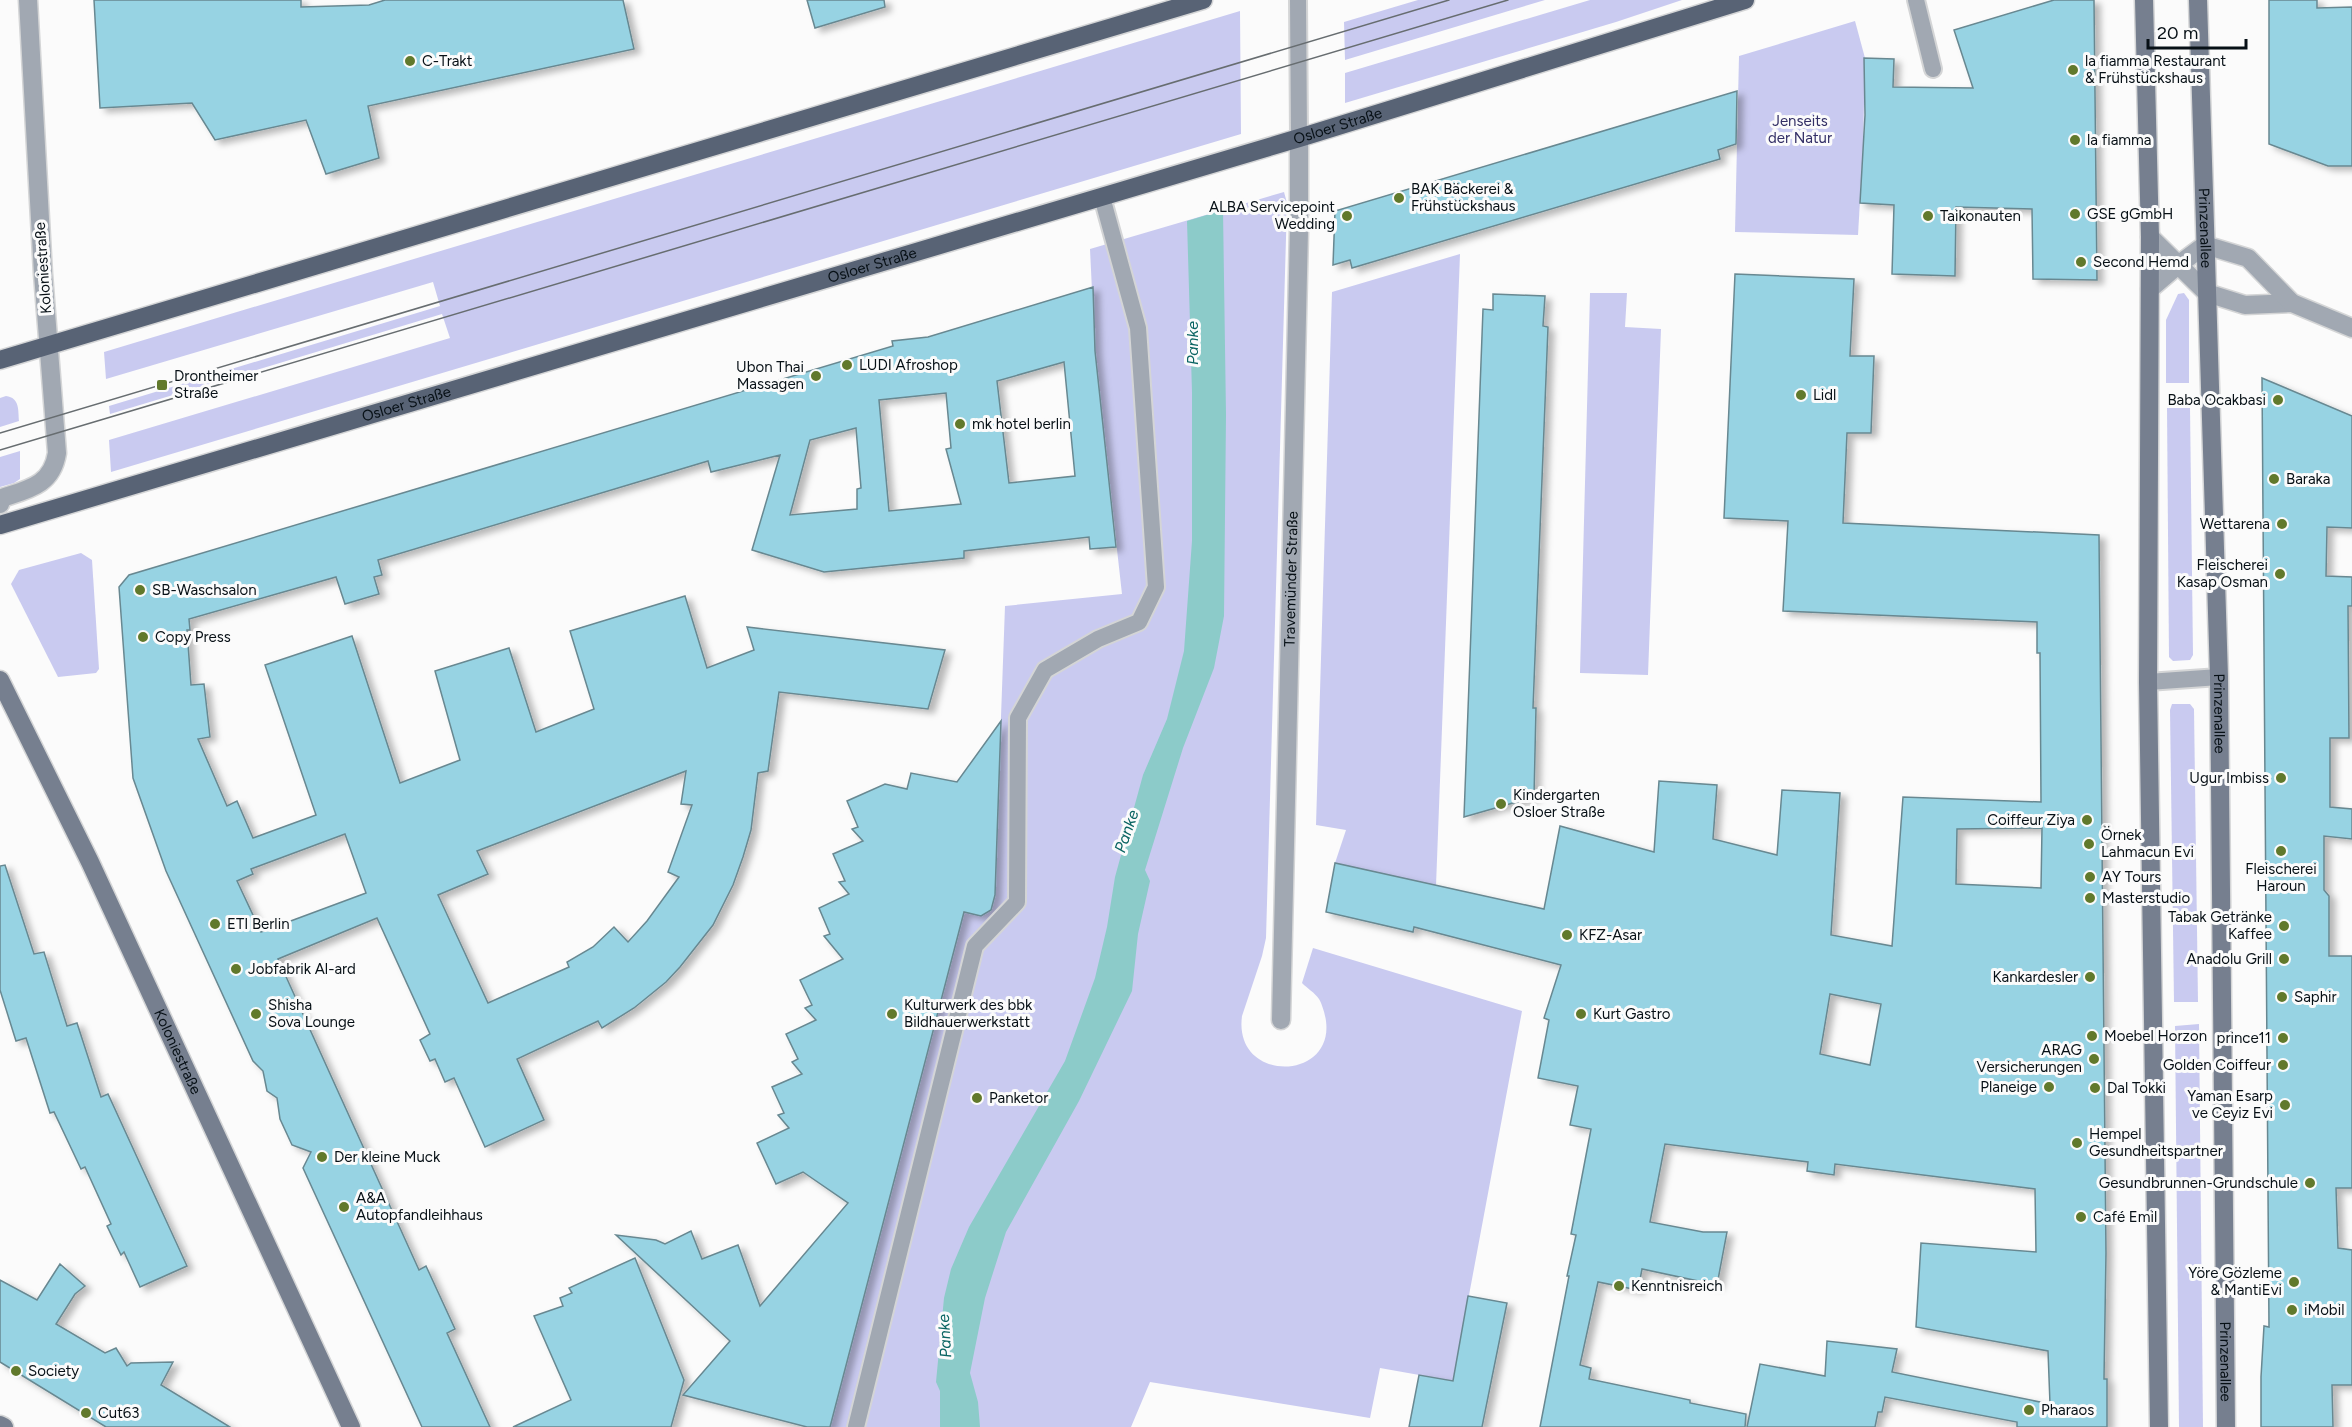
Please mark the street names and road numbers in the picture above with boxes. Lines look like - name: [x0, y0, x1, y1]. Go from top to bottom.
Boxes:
- street label: Osloer Straße: [1291, 104, 1384, 148]
- street label: Prinzenallee: [2195, 188, 2215, 268]
- street label: Koloniestraße: [31, 222, 55, 314]
- street label: Osloer Straße: [825, 243, 919, 287]
- street label: Osloer Straße: [360, 382, 453, 426]
- street label: Travemünder Straße: [1281, 511, 1302, 647]
- street label: Prinzenallee: [2210, 673, 2229, 754]
- street label: Koloniestraße: [150, 1006, 205, 1097]
- street label: Prinzenallee: [2216, 1321, 2235, 1402]

